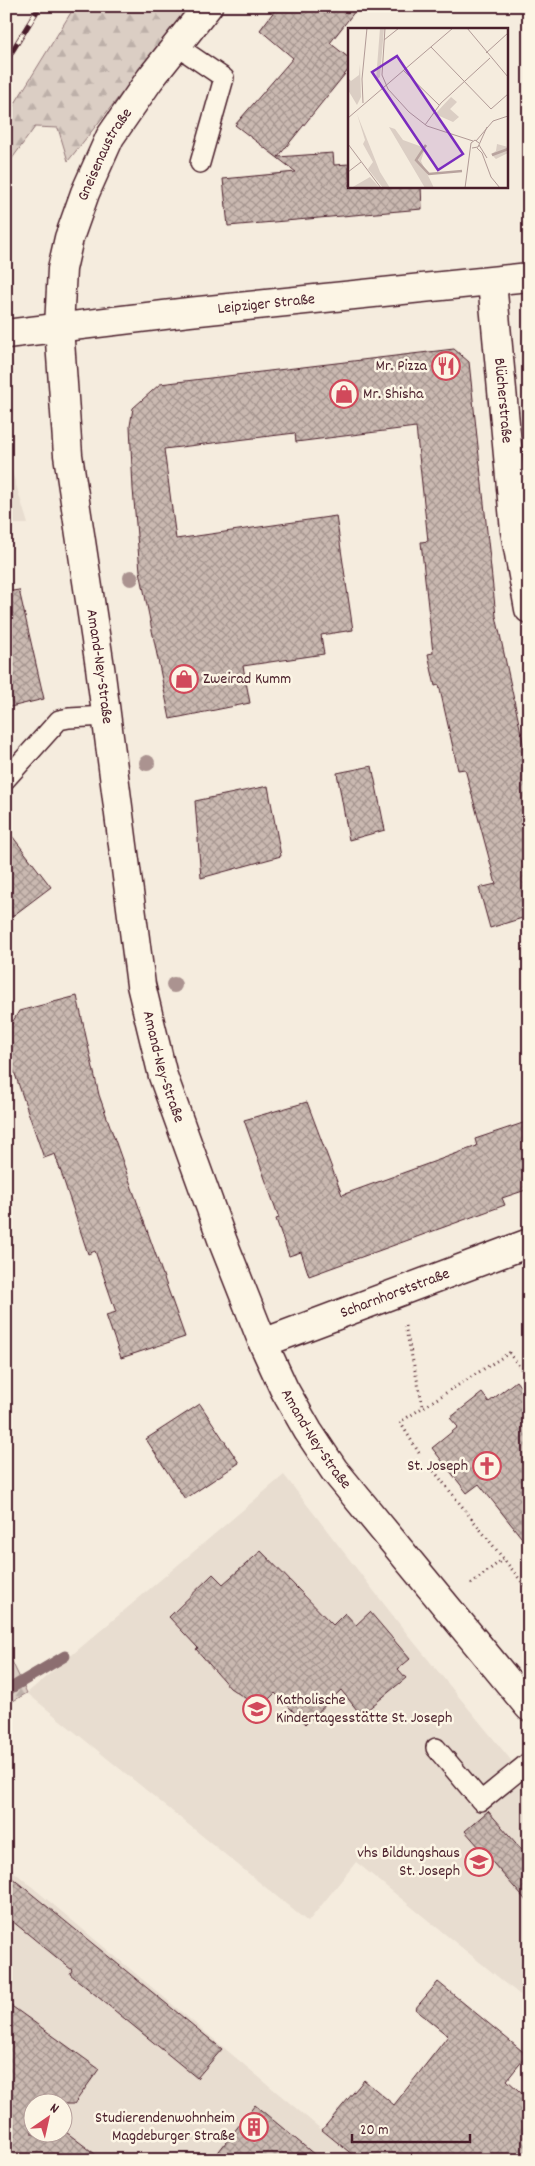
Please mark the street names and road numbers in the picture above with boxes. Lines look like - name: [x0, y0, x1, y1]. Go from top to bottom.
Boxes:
- street label: Gneisenaustraße: [72, 103, 138, 204]
- street label: Leipziger Straße: [217, 288, 316, 320]
- street label: Blücherstraße: [488, 357, 518, 444]
- street label: Amand-Ney-Straße: [80, 607, 119, 725]
- street label: Amand-Ney-Straße: [136, 1008, 190, 1126]
- street label: Scharnhorststraße: [337, 1262, 453, 1324]
- street label: Amand-Ney-Straße: [275, 1385, 357, 1494]

